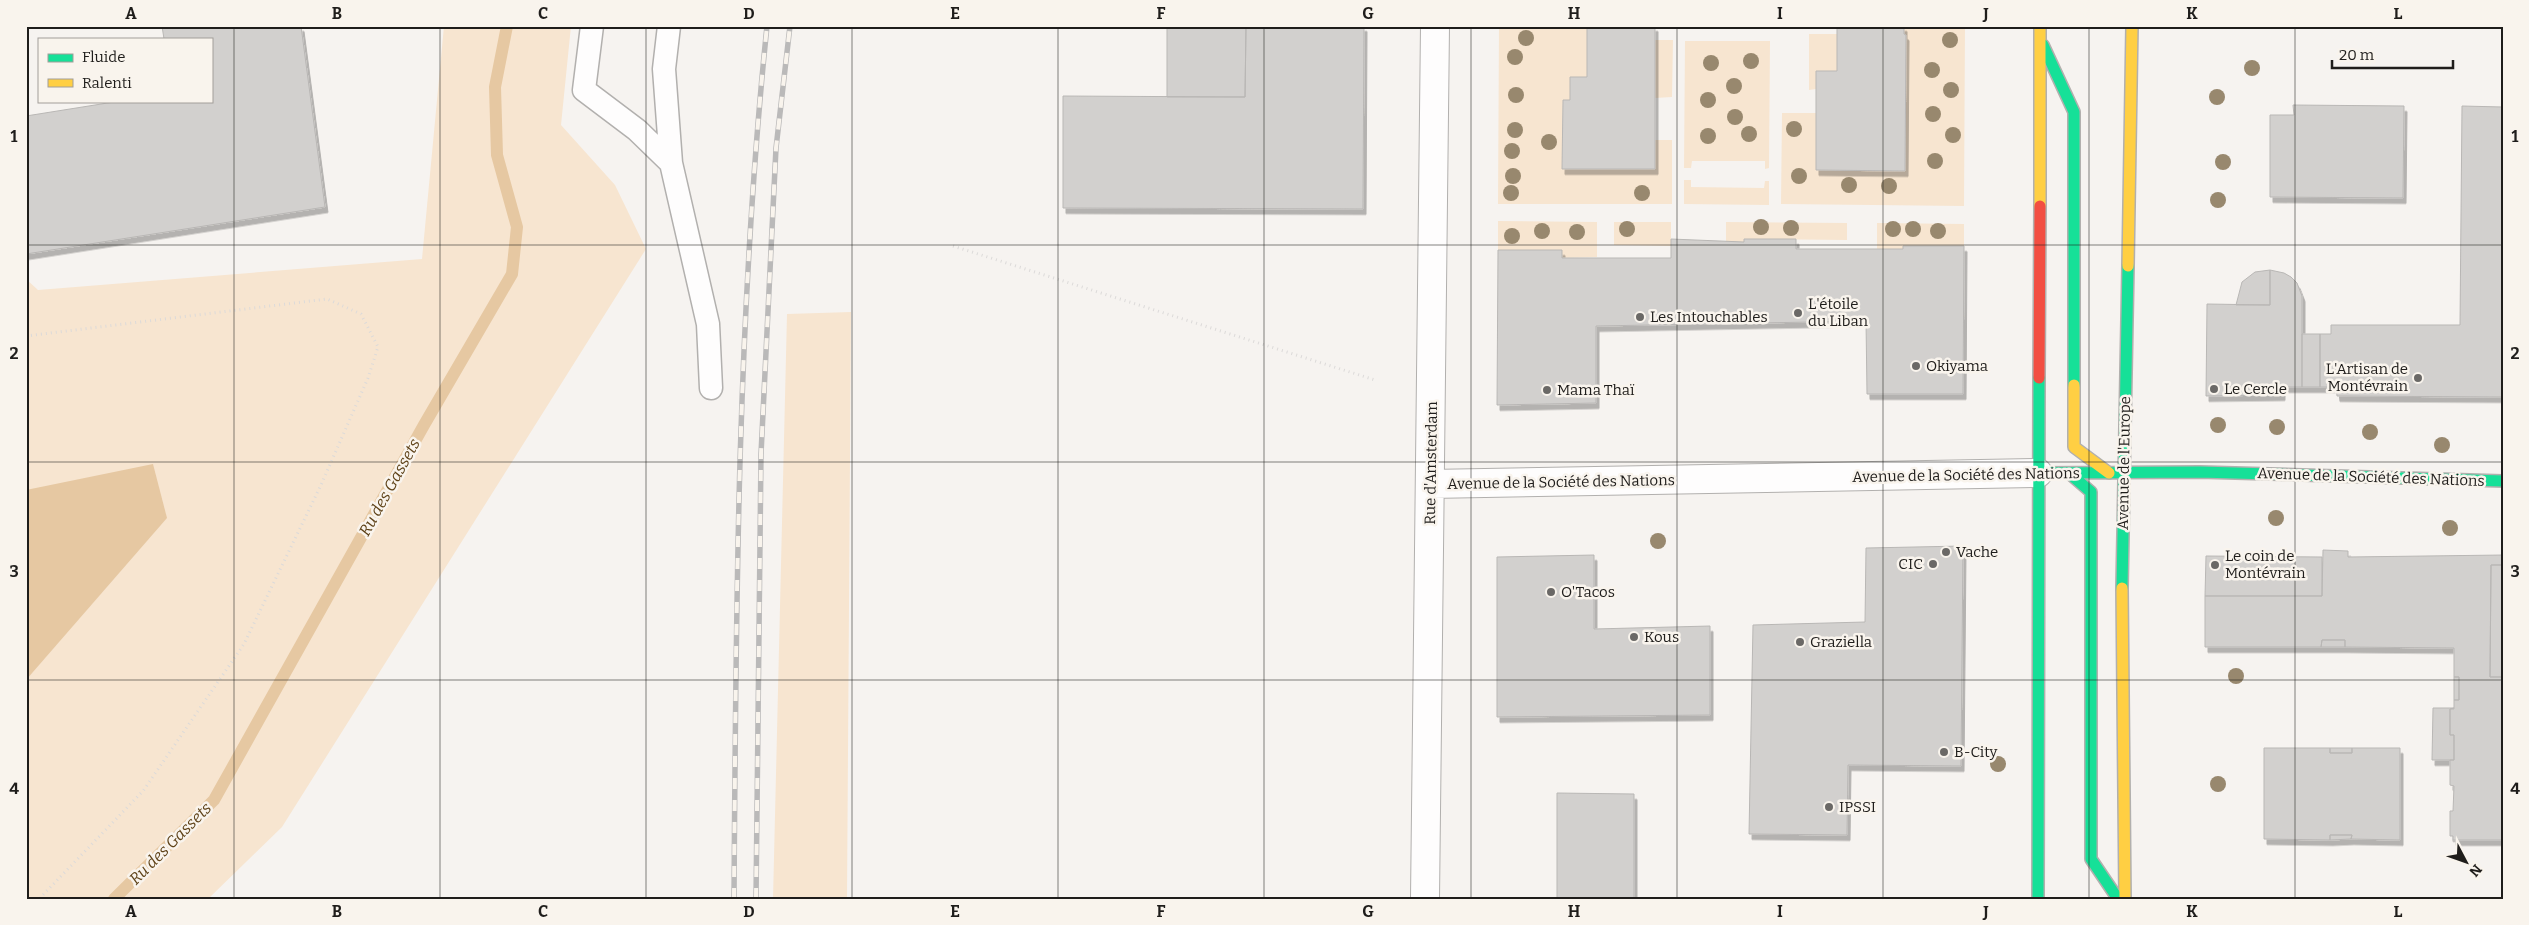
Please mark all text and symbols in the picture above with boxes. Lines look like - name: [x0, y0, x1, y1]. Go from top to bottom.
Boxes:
- text: A: [125, 4, 137, 23]
- text: B: [332, 4, 342, 23]
- text: C: [538, 4, 548, 23]
- text: D: [743, 4, 755, 23]
- text: E: [950, 4, 960, 23]
- text: F: [1157, 4, 1166, 23]
- text: G: [1362, 4, 1374, 23]
- text: H: [1568, 4, 1581, 23]
- text: I: [1777, 4, 1783, 23]
- text: J: [1982, 4, 1989, 23]
- text: K: [2186, 4, 2198, 23]
- text: L: [2394, 4, 2403, 23]
- legend: [38, 38, 212, 102]
- scale bar: [2332, 38, 2453, 70]
- text: 20 m: [2339, 46, 2375, 64]
- text: Fluide: [82, 48, 125, 66]
- text: Ralenti: [82, 74, 132, 92]
- text: 1: [11, 127, 18, 146]
- text: 1: [2512, 127, 2519, 146]
- place label: L'étoile du Liban: [1808, 295, 1869, 330]
- marker: L'étoile du Liban: [1792, 307, 1804, 319]
- place label: Les Intouchables: [1650, 308, 1768, 326]
- marker: Les Intouchables: [1634, 311, 1646, 323]
- text: 2: [9, 344, 19, 363]
- text: 2: [2510, 344, 2520, 363]
- place label: Okiyama: [1926, 357, 1988, 375]
- marker: Okiyama: [1910, 360, 1922, 372]
- place label: L'Artisan de Montévrain: [2326, 360, 2409, 395]
- marker: L'Artisan de Montévrain: [2412, 372, 2424, 384]
- place label: Le Cercle: [2224, 380, 2287, 398]
- place label: Mama Thaï: [1557, 381, 1635, 399]
- marker: Le Cercle: [2208, 383, 2220, 395]
- marker: Mama Thaï: [1541, 384, 1553, 396]
- street label: Avenue de l'Europe: [2114, 396, 2134, 530]
- street label: Rue d'Amsterdam: [1421, 400, 1441, 525]
- water label: Ru des Gassets: [355, 435, 424, 539]
- street label: Avenue de la Société des Nations: [1852, 464, 2080, 486]
- street label: Avenue de la Société des Nations: [2257, 464, 2485, 490]
- street label: Avenue de la Société des Nations: [1447, 471, 1675, 493]
- place label: Vache: [1956, 543, 1998, 561]
- marker: Vache: [1940, 546, 1952, 558]
- place label: Le coin de Montévrain: [2225, 547, 2306, 582]
- place label: CIC: [1898, 555, 1923, 573]
- marker: CIC: [1927, 558, 1939, 570]
- marker: Le coin de Montévrain: [2209, 559, 2221, 571]
- text: 3: [9, 562, 19, 581]
- text: 3: [2510, 562, 2520, 581]
- place label: O'Tacos: [1561, 583, 1615, 601]
- marker: O'Tacos: [1545, 586, 1557, 598]
- place label: Kous: [1644, 628, 1679, 646]
- marker: Kous: [1628, 631, 1640, 643]
- place label: Graziella: [1810, 633, 1872, 651]
- marker: Graziella: [1794, 636, 1806, 648]
- place label: B-City: [1954, 743, 1998, 761]
- marker: B-City: [1938, 746, 1950, 758]
- text: 4: [9, 779, 19, 798]
- text: 4: [2510, 779, 2520, 798]
- water label: Ru des Gassets: [125, 798, 216, 888]
- place label: IPSSI: [1839, 798, 1876, 816]
- marker: IPSSI: [1823, 801, 1835, 813]
- north arrow: [2442, 838, 2492, 888]
- text: N: [2465, 861, 2485, 880]
- text: A: [125, 902, 137, 921]
- text: B: [332, 902, 342, 921]
- text: C: [538, 902, 548, 921]
- text: D: [743, 902, 755, 921]
- text: E: [950, 902, 960, 921]
- text: F: [1157, 902, 1166, 921]
- text: G: [1362, 902, 1374, 921]
- text: H: [1568, 902, 1581, 921]
- text: I: [1777, 902, 1783, 921]
- text: J: [1982, 902, 1989, 921]
- text: K: [2186, 902, 2198, 921]
- text: L: [2394, 902, 2403, 921]

